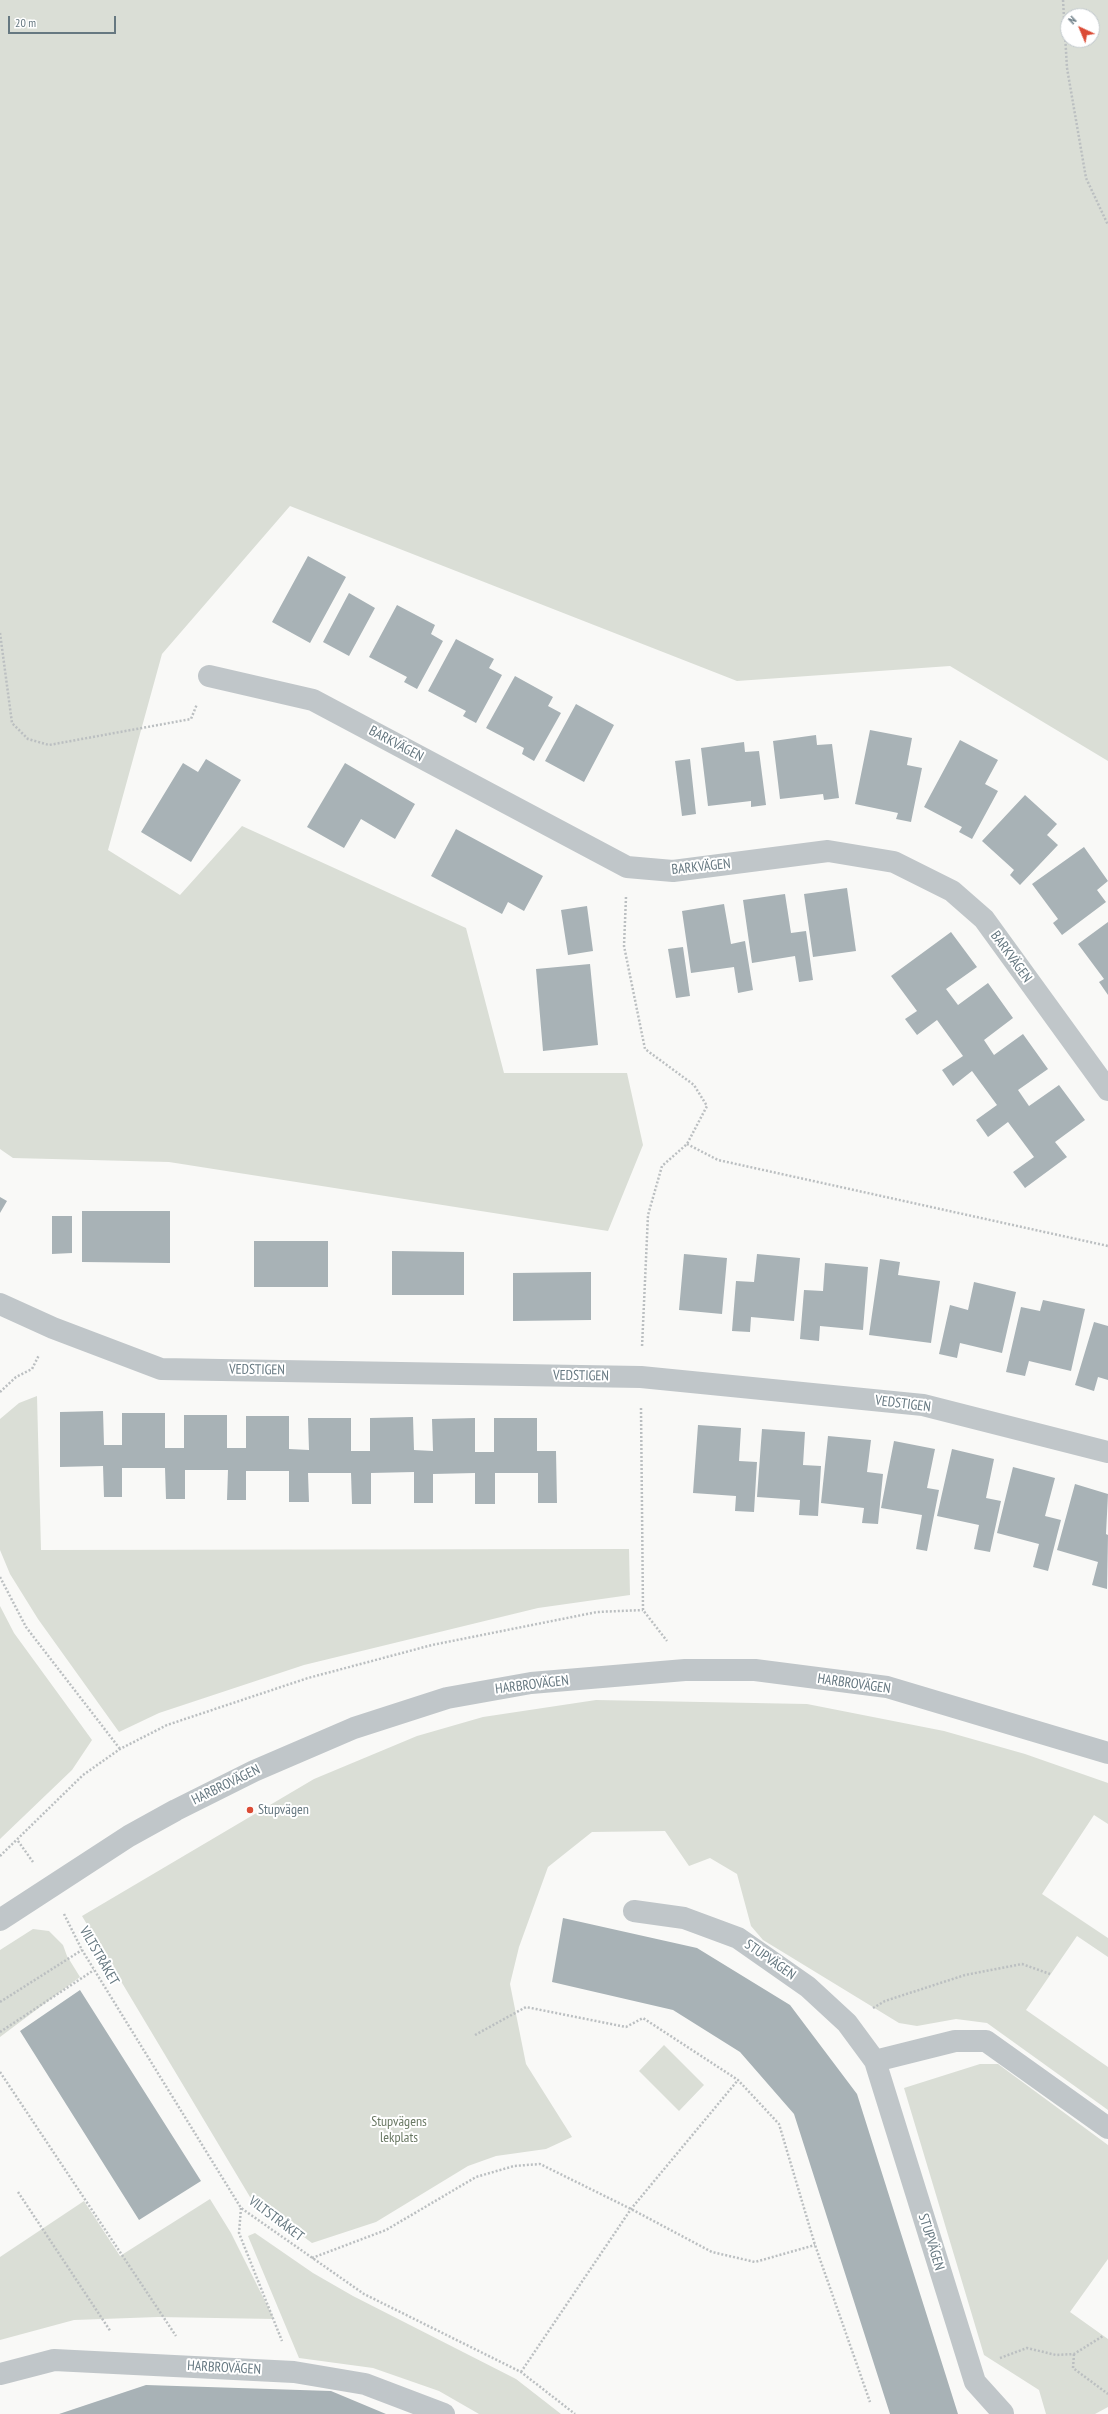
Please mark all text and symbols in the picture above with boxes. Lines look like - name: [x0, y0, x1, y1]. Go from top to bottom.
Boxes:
- scale bar: [10, 8, 118, 34]
- north arrow: [1060, 8, 1100, 48]
- text: N: [1065, 13, 1079, 27]
- text: 20 m: [15, 15, 36, 30]
- street label: BARKVÄGEN: [366, 723, 426, 765]
- street label: BARKVÄGEN: [671, 856, 731, 878]
- street label: BARKVÄGEN: [987, 928, 1035, 986]
- street label: VEDSTIGEN: [229, 1361, 285, 1379]
- street label: VEDSTIGEN: [553, 1367, 609, 1385]
- street label: VEDSTIGEN: [874, 1392, 932, 1416]
- street label: HARBROVÄGEN: [816, 1671, 892, 1697]
- street label: HARBROVÄGEN: [494, 1672, 570, 1698]
- street label: HARBROVÄGEN: [189, 1761, 263, 1809]
- place label: Stupvägen: [258, 1802, 309, 1818]
- marker: Stupvägen: [245, 1805, 255, 1815]
- street label: VILTSTRÅKET: [76, 1924, 122, 1988]
- street label: STUPVÄGEN: [741, 1936, 799, 1984]
- park label: Stupvägens lekplats: [371, 2114, 427, 2146]
- street label: VILTSTRÅKET: [245, 2193, 307, 2245]
- street label: STUPVÄGEN: [914, 2212, 948, 2272]
- street label: HARBROVÄGEN: [187, 2358, 261, 2378]

